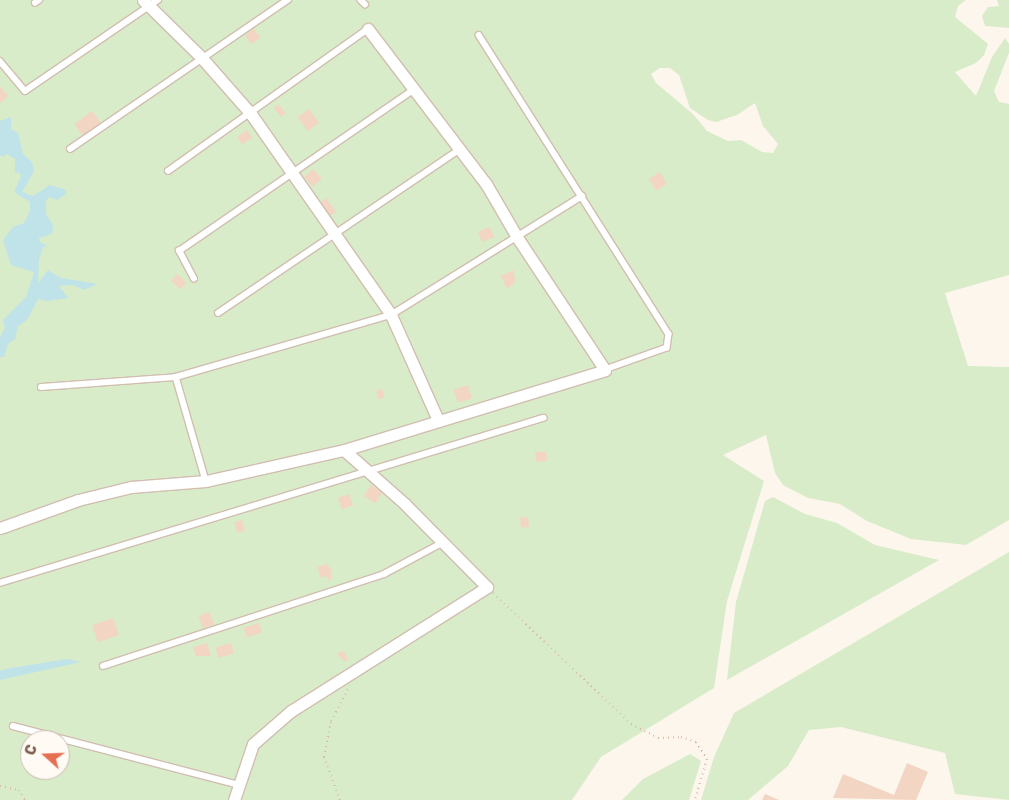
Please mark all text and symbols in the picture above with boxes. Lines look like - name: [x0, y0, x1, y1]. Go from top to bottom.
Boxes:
- north arrow: [20, 730, 70, 780]
- text: С: [22, 743, 41, 758]

